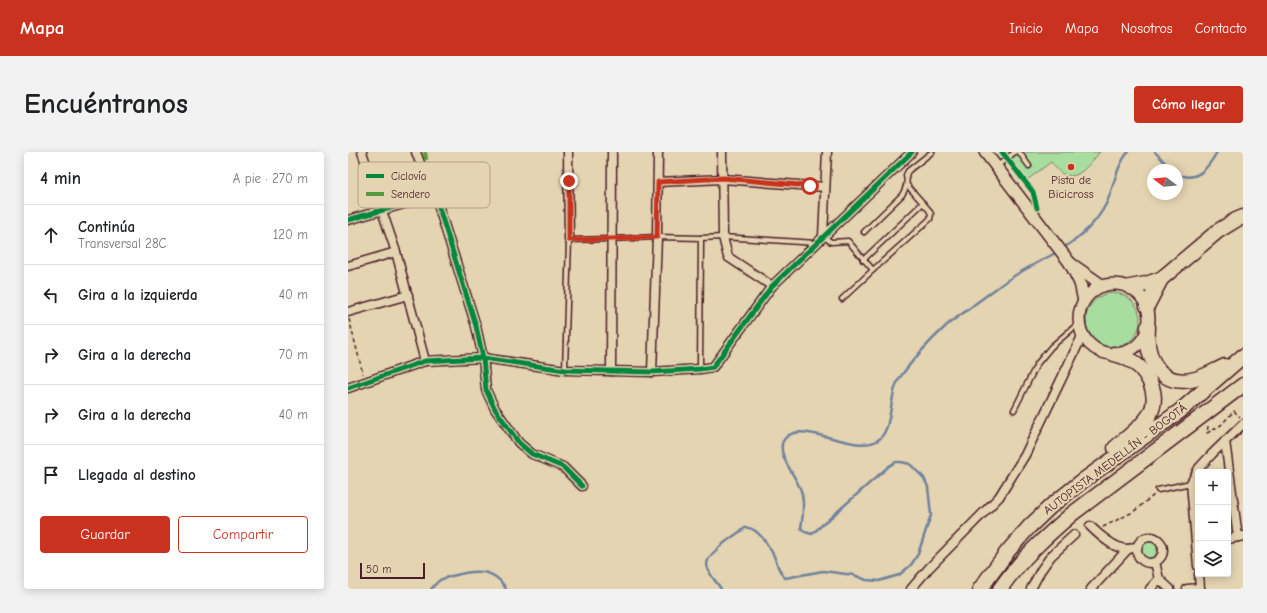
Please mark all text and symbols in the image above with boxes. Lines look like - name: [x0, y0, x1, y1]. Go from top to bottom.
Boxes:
- text: Mapa: [20, 17, 65, 39]
- text: Inicio: [1009, 20, 1043, 37]
- text: Mapa: [1065, 20, 1099, 37]
- text: Nosotros: [1121, 20, 1173, 37]
- text: Contacto: [1195, 20, 1247, 37]
- button: Cómo llegar: [1134, 86, 1243, 123]
- text: Encuéntranos: [24, 88, 188, 120]
- legend: [358, 162, 490, 208]
- marker: Pista de Bicicross: [1066, 162, 1076, 172]
- north arrow: [1147, 164, 1183, 200]
- text: 4 min: [40, 169, 81, 188]
- text: Ciclovía: [391, 170, 426, 183]
- text: A pie · 270 m: [233, 171, 308, 186]
- route end: [560, 172, 578, 190]
- place label: Pista de Bicicross: [1048, 173, 1094, 201]
- route start: [801, 177, 819, 195]
- text: Sendero: [391, 188, 430, 201]
- text: Continúa: [78, 218, 135, 236]
- icon: ahead: [40, 224, 62, 246]
- text: 120 m: [273, 227, 308, 242]
- text: Transversal 28C: [78, 236, 167, 251]
- icon: left: [40, 284, 62, 306]
- text: Gira a la izquierda: [78, 286, 198, 304]
- text: 40 m: [279, 287, 308, 302]
- icon: right: [40, 344, 62, 366]
- text: Gira a la derecha: [78, 346, 191, 364]
- text: 70 m: [279, 347, 308, 362]
- street label: AUTOPISTA MEDELLÍN - BOGOTÁ: [1041, 400, 1189, 518]
- icon: right: [40, 404, 62, 426]
- text: Gira a la derecha: [78, 406, 191, 424]
- text: 40 m: [279, 407, 308, 422]
- icon: arrive: [40, 464, 62, 486]
- text: Llegada al destino: [78, 466, 196, 484]
- map controls: [1195, 469, 1231, 577]
- button: +: [1195, 469, 1231, 505]
- button: −: [1195, 505, 1231, 541]
- button: Guardar: [40, 516, 170, 553]
- button: Compartir: [178, 516, 308, 553]
- button: layers: [1195, 541, 1231, 577]
- scale bar: [360, 561, 425, 580]
- text: 50 m: [366, 563, 391, 576]

